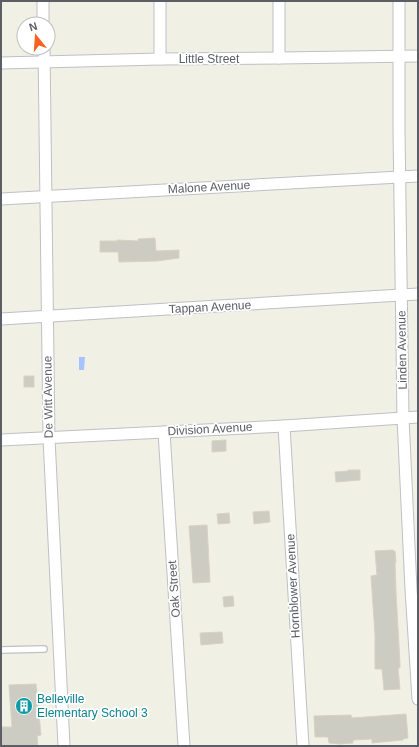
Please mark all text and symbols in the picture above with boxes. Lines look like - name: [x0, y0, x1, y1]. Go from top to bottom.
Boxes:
- north arrow: [16, 16, 56, 56]
- text: N: [28, 20, 39, 33]
- street label: Little Street: [179, 52, 240, 66]
- street label: Malone Avenue: [167, 178, 251, 196]
- street label: Tappan Avenue: [168, 298, 252, 316]
- street label: Linden Avenue: [394, 310, 410, 390]
- street label: De Witt Avenue: [40, 355, 56, 438]
- street label: Division Avenue: [167, 420, 253, 438]
- street label: Hornblower Avenue: [283, 533, 303, 639]
- street label: Oak Street: [165, 559, 183, 618]
- place label: Belleville Elementary School 3: [37, 692, 148, 720]
- building icon: Belleville Elementary School 3: [14, 696, 34, 716]

